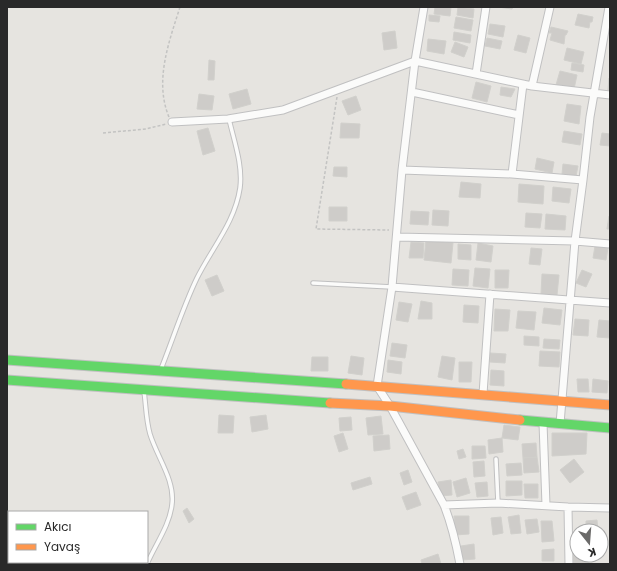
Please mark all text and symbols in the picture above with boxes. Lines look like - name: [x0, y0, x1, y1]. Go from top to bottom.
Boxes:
- legend: [8, 511, 148, 563]
- text: Akıcı: [44, 518, 72, 535]
- north arrow: [569, 523, 609, 563]
- text: Yavaş: [44, 538, 80, 555]
- text: K: [586, 544, 598, 561]

